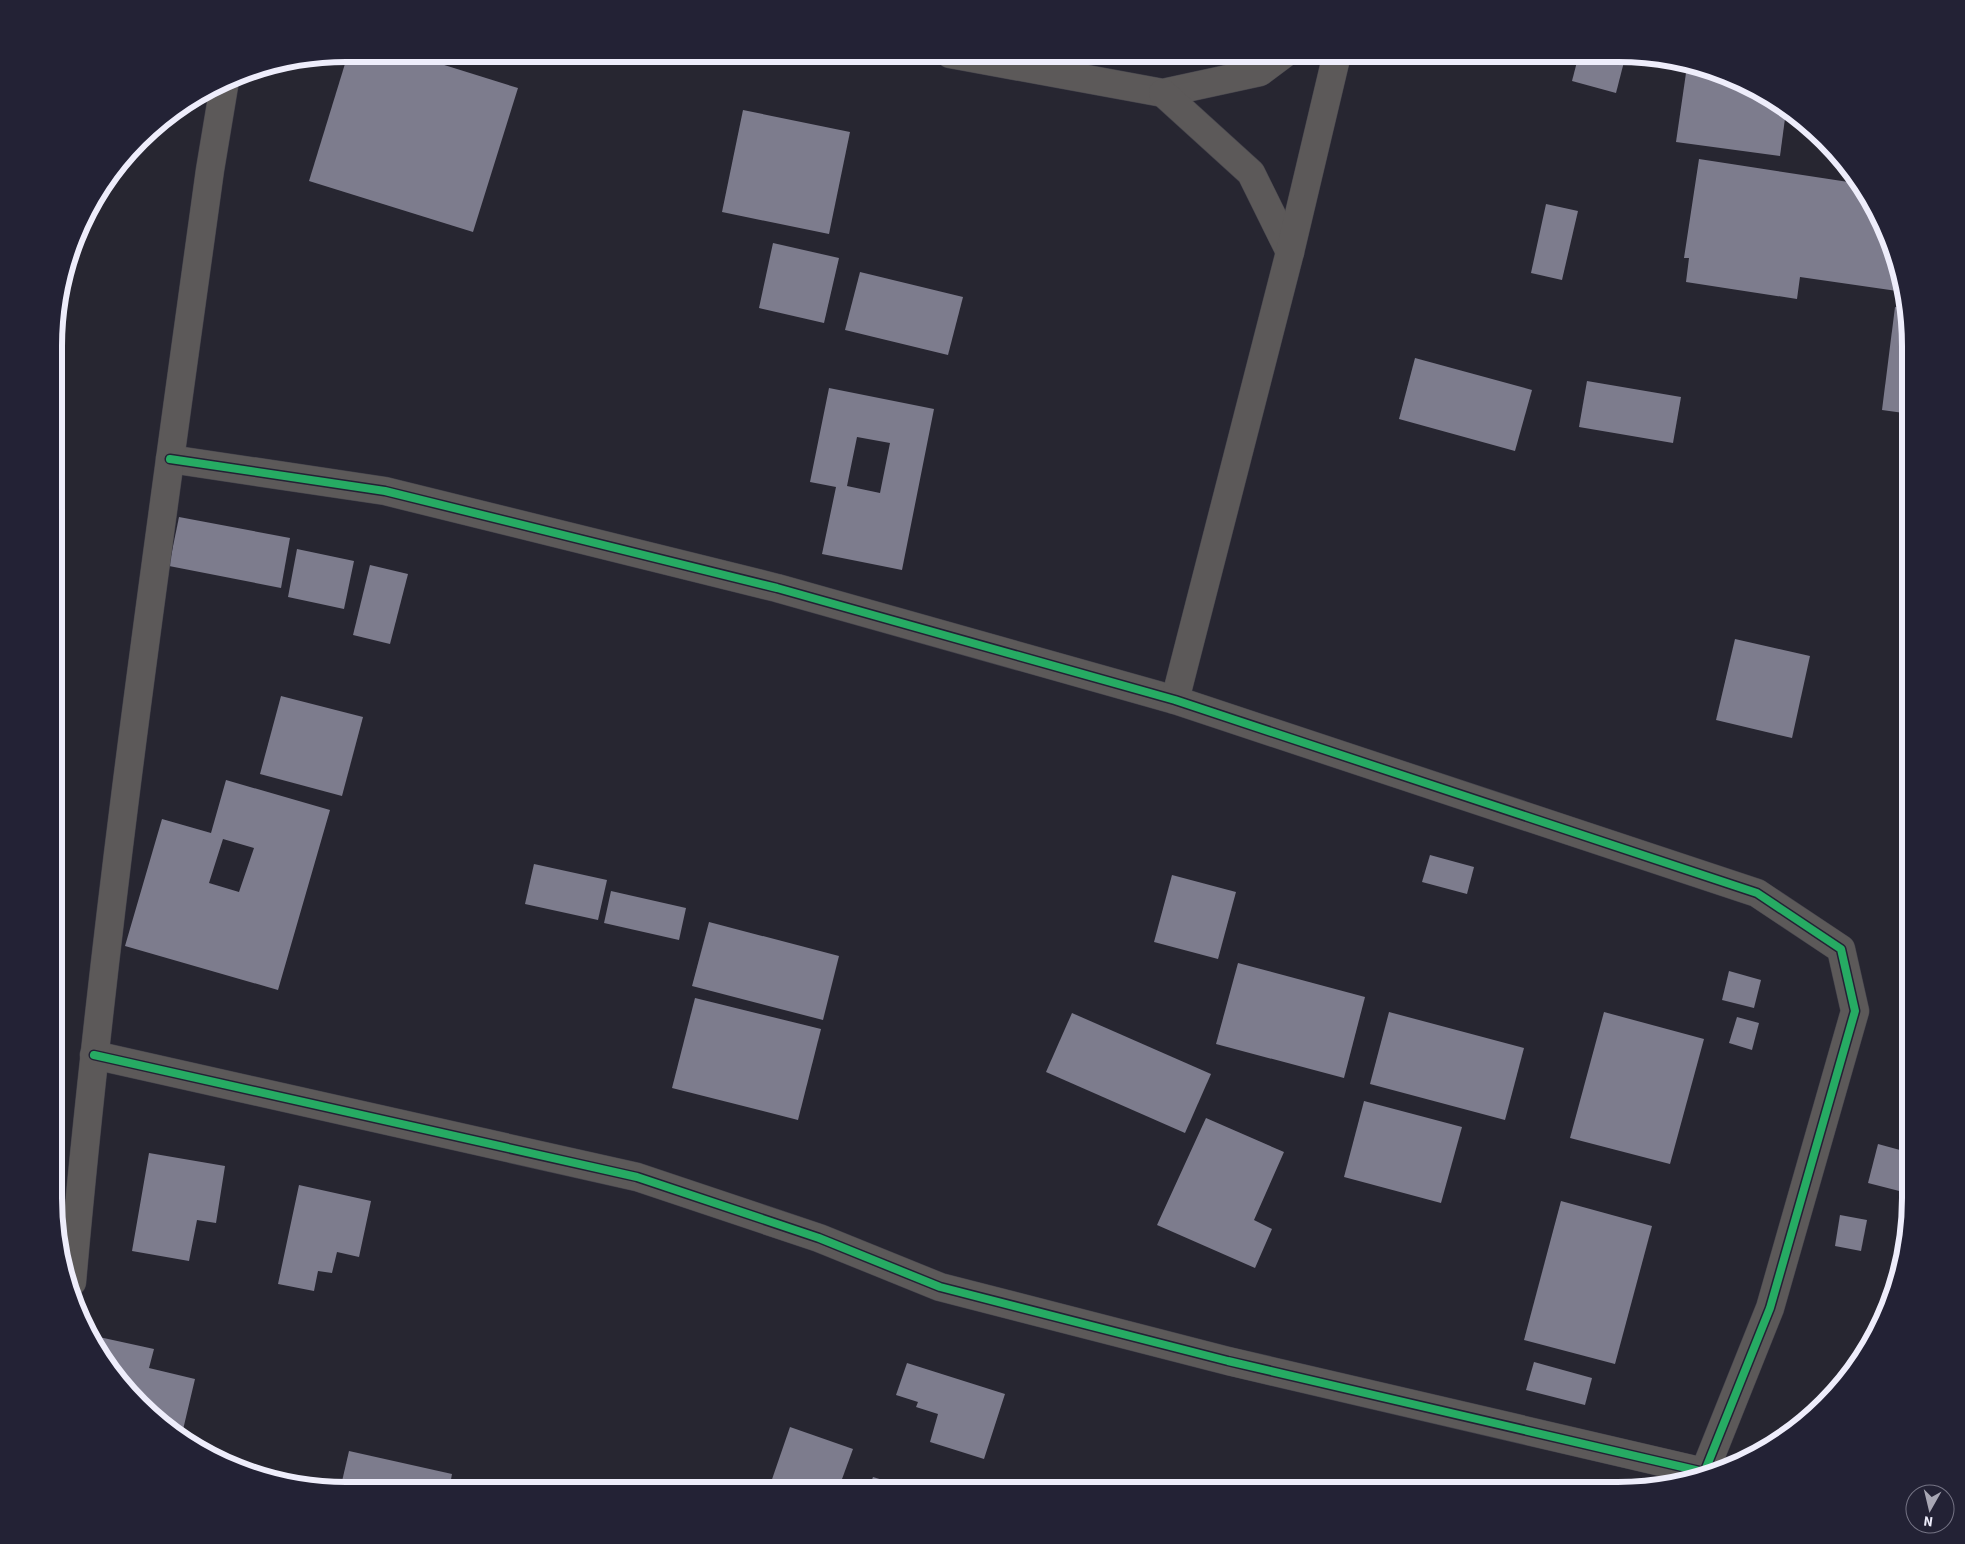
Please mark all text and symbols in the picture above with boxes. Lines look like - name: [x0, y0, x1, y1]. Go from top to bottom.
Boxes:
- north arrow: [1905, 1484, 1955, 1534]
- text: N: [1922, 1510, 1934, 1531]

